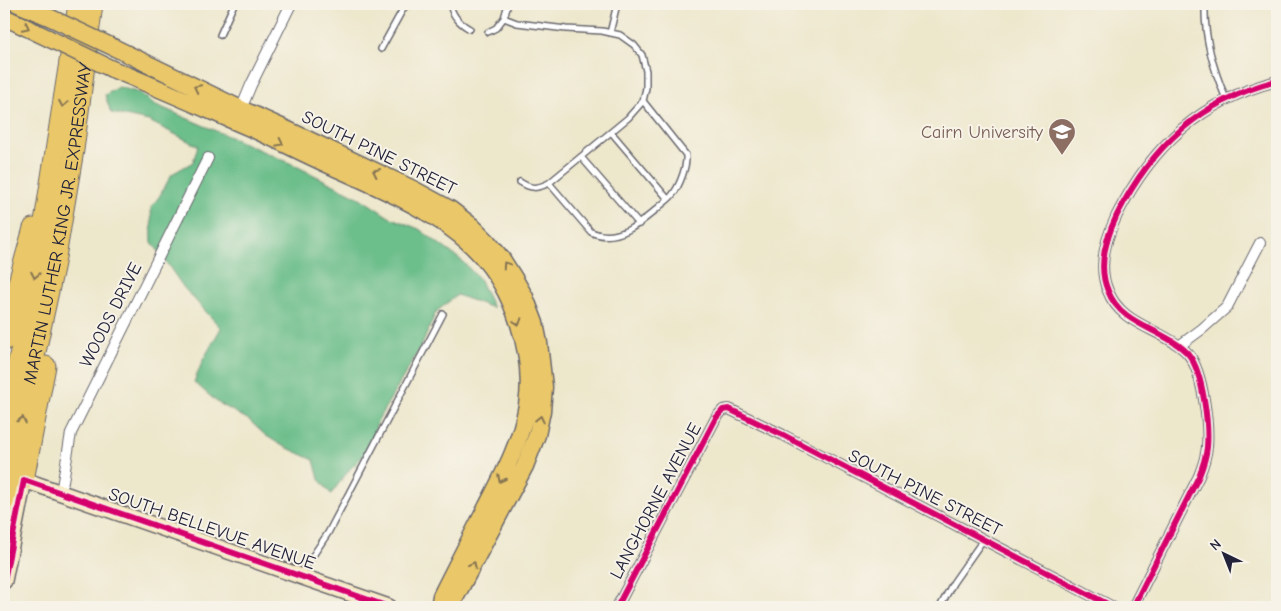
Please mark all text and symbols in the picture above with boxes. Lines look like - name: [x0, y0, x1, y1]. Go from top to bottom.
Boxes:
- one-way arrow: [20, 21, 29, 31]
- street label: MARTIN LUTHER KING JR. EXPRESSWAY: [19, 61, 96, 386]
- one-way arrow: [193, 84, 202, 94]
- one-way arrow: [59, 100, 69, 108]
- street label: SOUTH PINE STREET: [298, 106, 460, 200]
- school or university icon: Cairn University: [1047, 117, 1077, 156]
- place label: Cairn University: [921, 122, 1044, 143]
- one-way arrow: [275, 137, 284, 147]
- one-way arrow: [372, 167, 381, 178]
- street label: WOODS DRIVE: [76, 259, 147, 371]
- one-way arrow: [503, 261, 512, 271]
- one-way arrow: [30, 271, 40, 279]
- one-way arrow: [512, 317, 522, 326]
- one-way arrow: [16, 415, 26, 424]
- one-way arrow: [534, 415, 545, 424]
- street label: LANGHORNE AVENUE: [606, 419, 706, 583]
- street label: SOUTH PINE STREET: [845, 445, 1006, 541]
- one-way arrow: [497, 474, 507, 483]
- street label: SOUTH BELLEVUE AVENUE: [106, 484, 318, 574]
- north arrow: [1198, 528, 1248, 578]
- text: N: [1206, 536, 1225, 554]
- one-way arrow: [467, 561, 477, 570]

